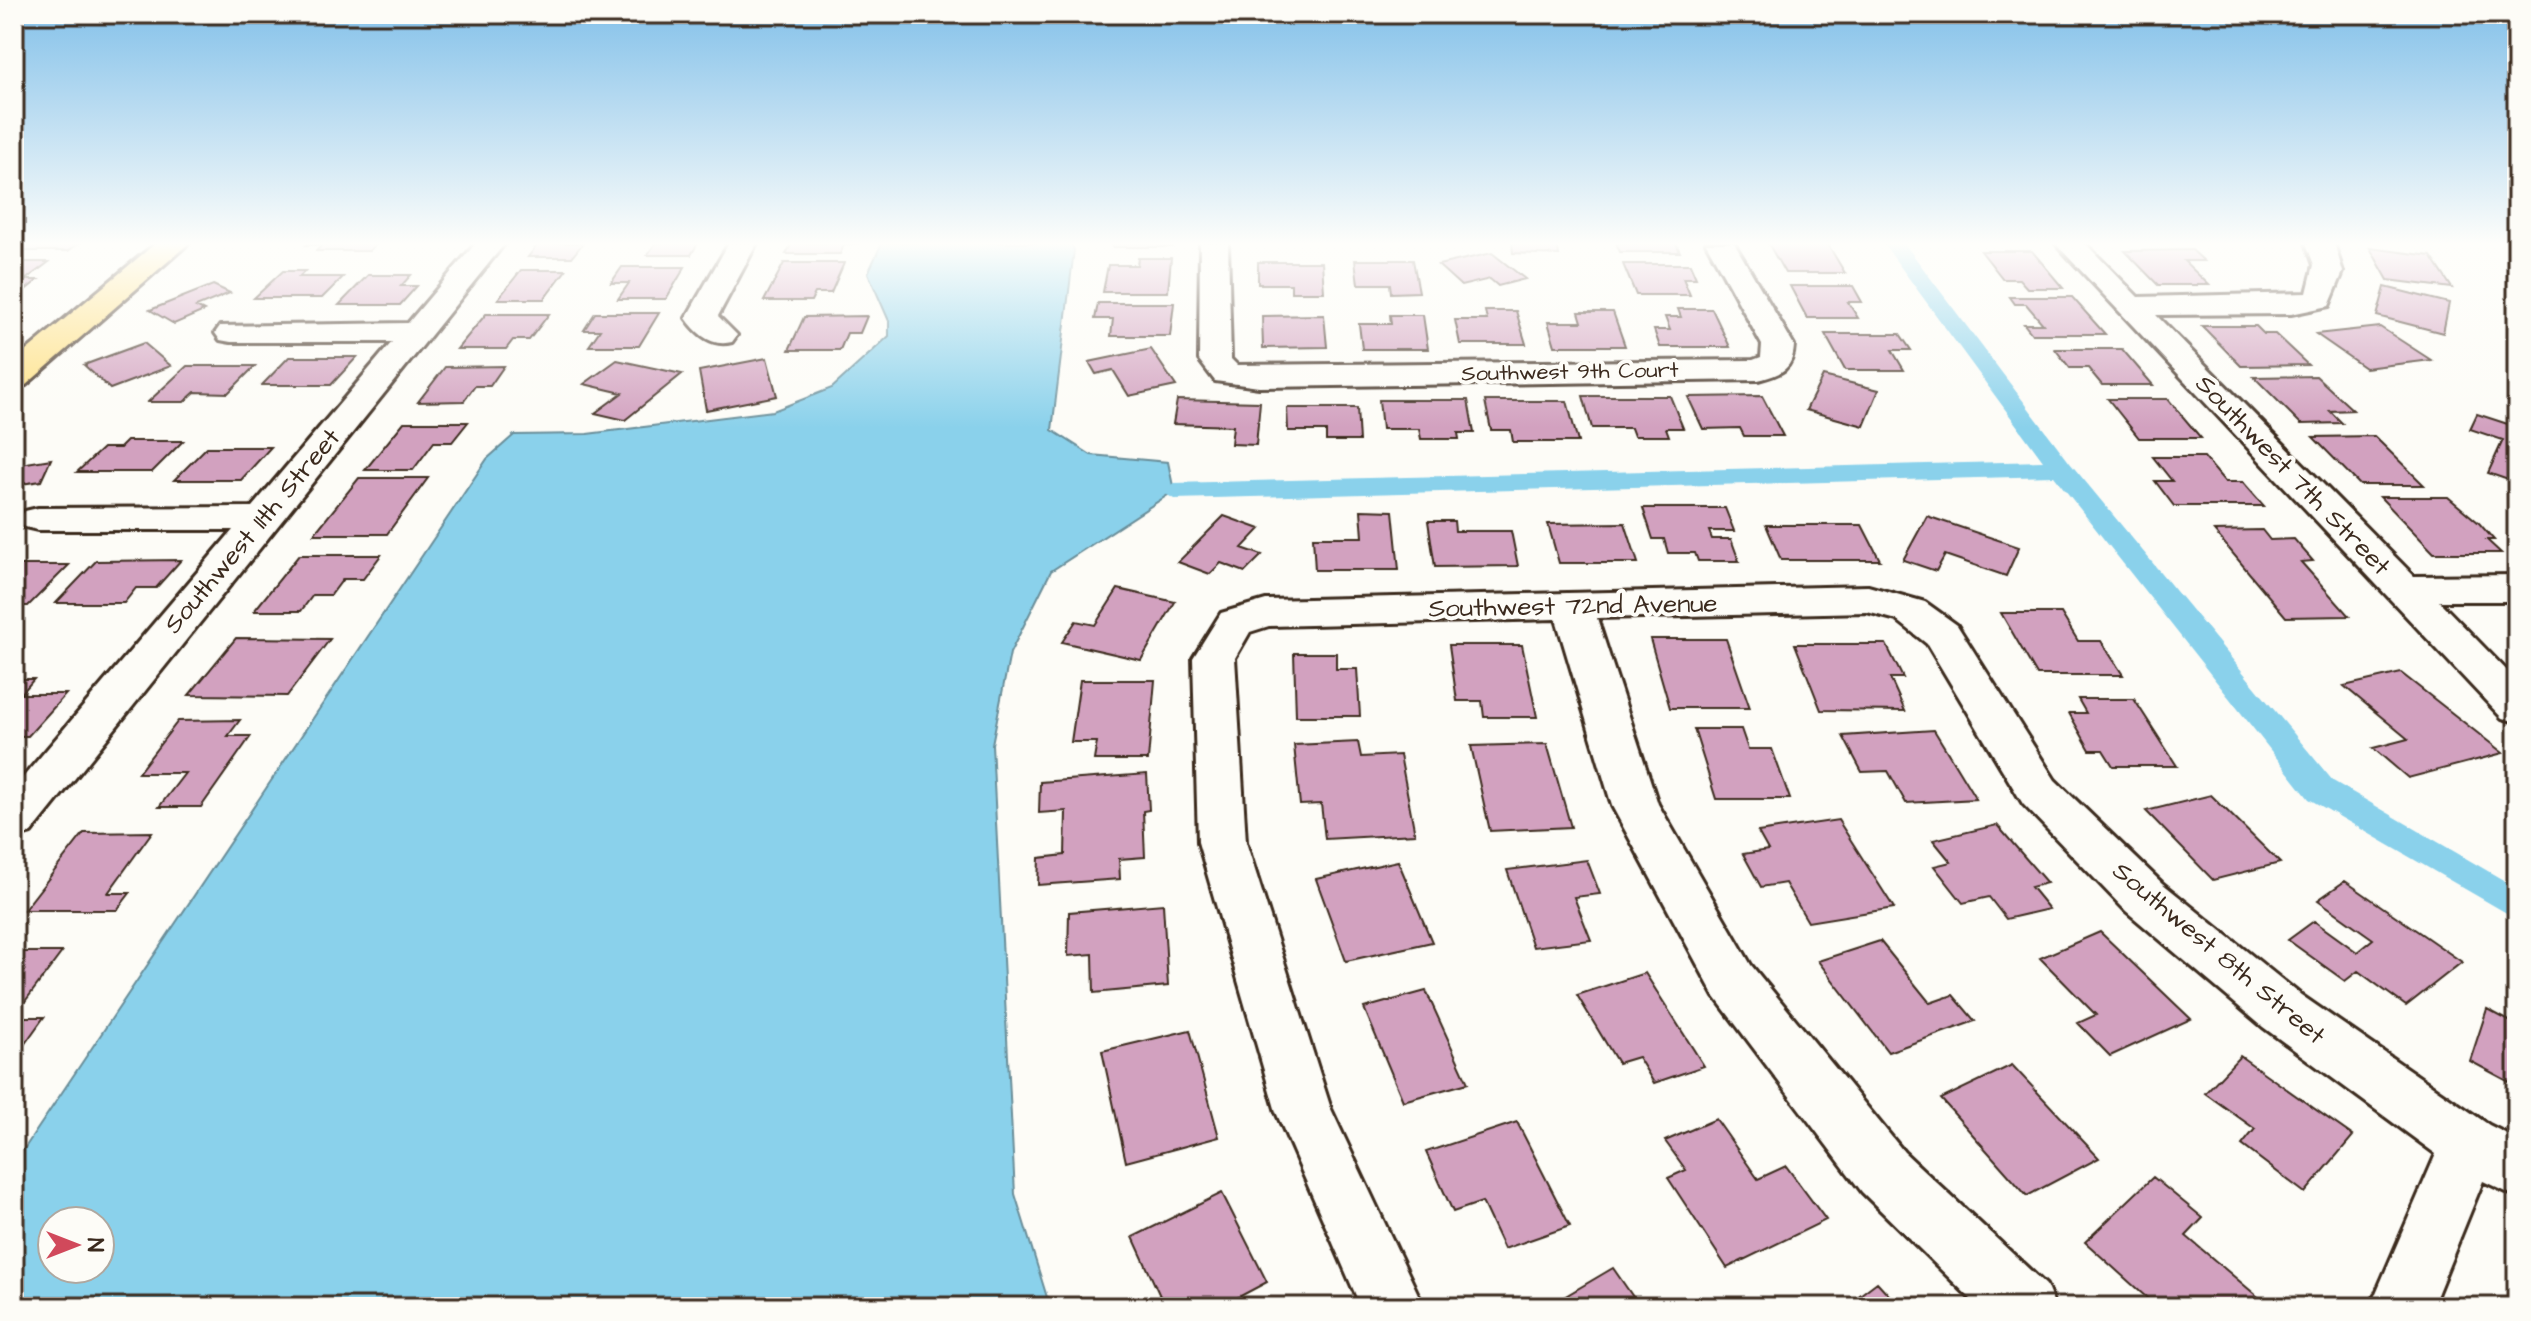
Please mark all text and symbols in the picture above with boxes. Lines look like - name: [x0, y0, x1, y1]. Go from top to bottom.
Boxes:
- street label: Southwest 9th Court: [1461, 355, 1679, 389]
- street label: Southwest 7th Street: [2187, 366, 2399, 584]
- street label: Southwest 11th Street: [155, 420, 349, 641]
- street label: Southwest 72nd Avenue: [1428, 585, 1718, 627]
- street label: Southwest 8th Street: [2105, 853, 2334, 1053]
- north arrow: [36, 1205, 116, 1285]
- text: N: [79, 1238, 110, 1252]

